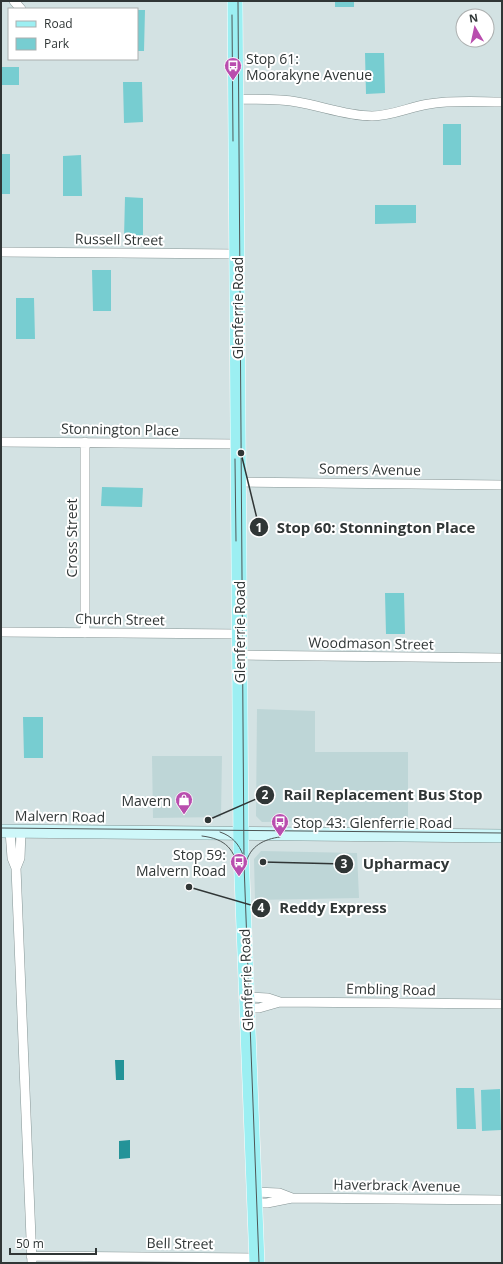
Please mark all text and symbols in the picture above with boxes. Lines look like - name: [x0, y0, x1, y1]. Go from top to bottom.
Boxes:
- legend: [8, 8, 138, 60]
- north arrow: [455, 8, 495, 48]
- text: N: [468, 10, 479, 26]
- text: Road: [44, 15, 73, 32]
- text: Park: [44, 35, 70, 52]
- place label: Stop 61: Moorakyne Avenue: [246, 49, 372, 84]
- bus stop icon: Stop 61: Moorakyne Avenue: [223, 56, 243, 81]
- street label: Russell Street: [75, 229, 163, 249]
- street label: Glenferrie Road: [228, 257, 247, 359]
- street label: Stonnington Place: [61, 418, 179, 440]
- street label: Somers Avenue: [319, 459, 421, 479]
- street label: Cross Street: [62, 498, 81, 578]
- callout: Stop 60: Stonnington Place: [249, 514, 484, 541]
- text: Stop 60: Stonnington Place: [277, 517, 475, 537]
- text: 1: [256, 519, 262, 536]
- street label: Glenferrie Road: [230, 581, 249, 683]
- street label: Church Street: [75, 609, 165, 629]
- street label: Woodmason Street: [308, 632, 434, 654]
- callout: Rail Replacement Bus Stop: [255, 782, 491, 809]
- text: Rail Replacement Bus Stop: [283, 784, 483, 804]
- text: 2: [262, 786, 269, 803]
- shop icon: Mavern: [174, 790, 194, 815]
- place label: Mavern: [121, 791, 171, 810]
- street label: Malvern Road: [15, 806, 105, 826]
- bus stop icon: Stop 43: Glenferrie Road: [270, 812, 290, 837]
- place label: Stop 43: Glenferrie Road: [293, 813, 452, 832]
- place label: Stop 59: Malvern Road: [136, 845, 226, 880]
- callout: Upharmacy: [334, 850, 457, 877]
- bus stop icon: Stop 59: Malvern Road: [229, 852, 249, 877]
- text: Upharmacy: [363, 853, 450, 873]
- text: 3: [341, 855, 348, 872]
- callout: Reddy Express: [251, 894, 394, 921]
- text: Reddy Express: [279, 897, 387, 917]
- text: 4: [258, 899, 265, 916]
- street label: Glenferrie Road: [235, 928, 257, 1032]
- street label: Embling Road: [346, 979, 436, 999]
- street label: Haverbrack Avenue: [333, 1174, 461, 1196]
- scale bar: [10, 1230, 96, 1256]
- street label: Bell Street: [146, 1233, 214, 1253]
- text: 50 m: [16, 1235, 44, 1252]

